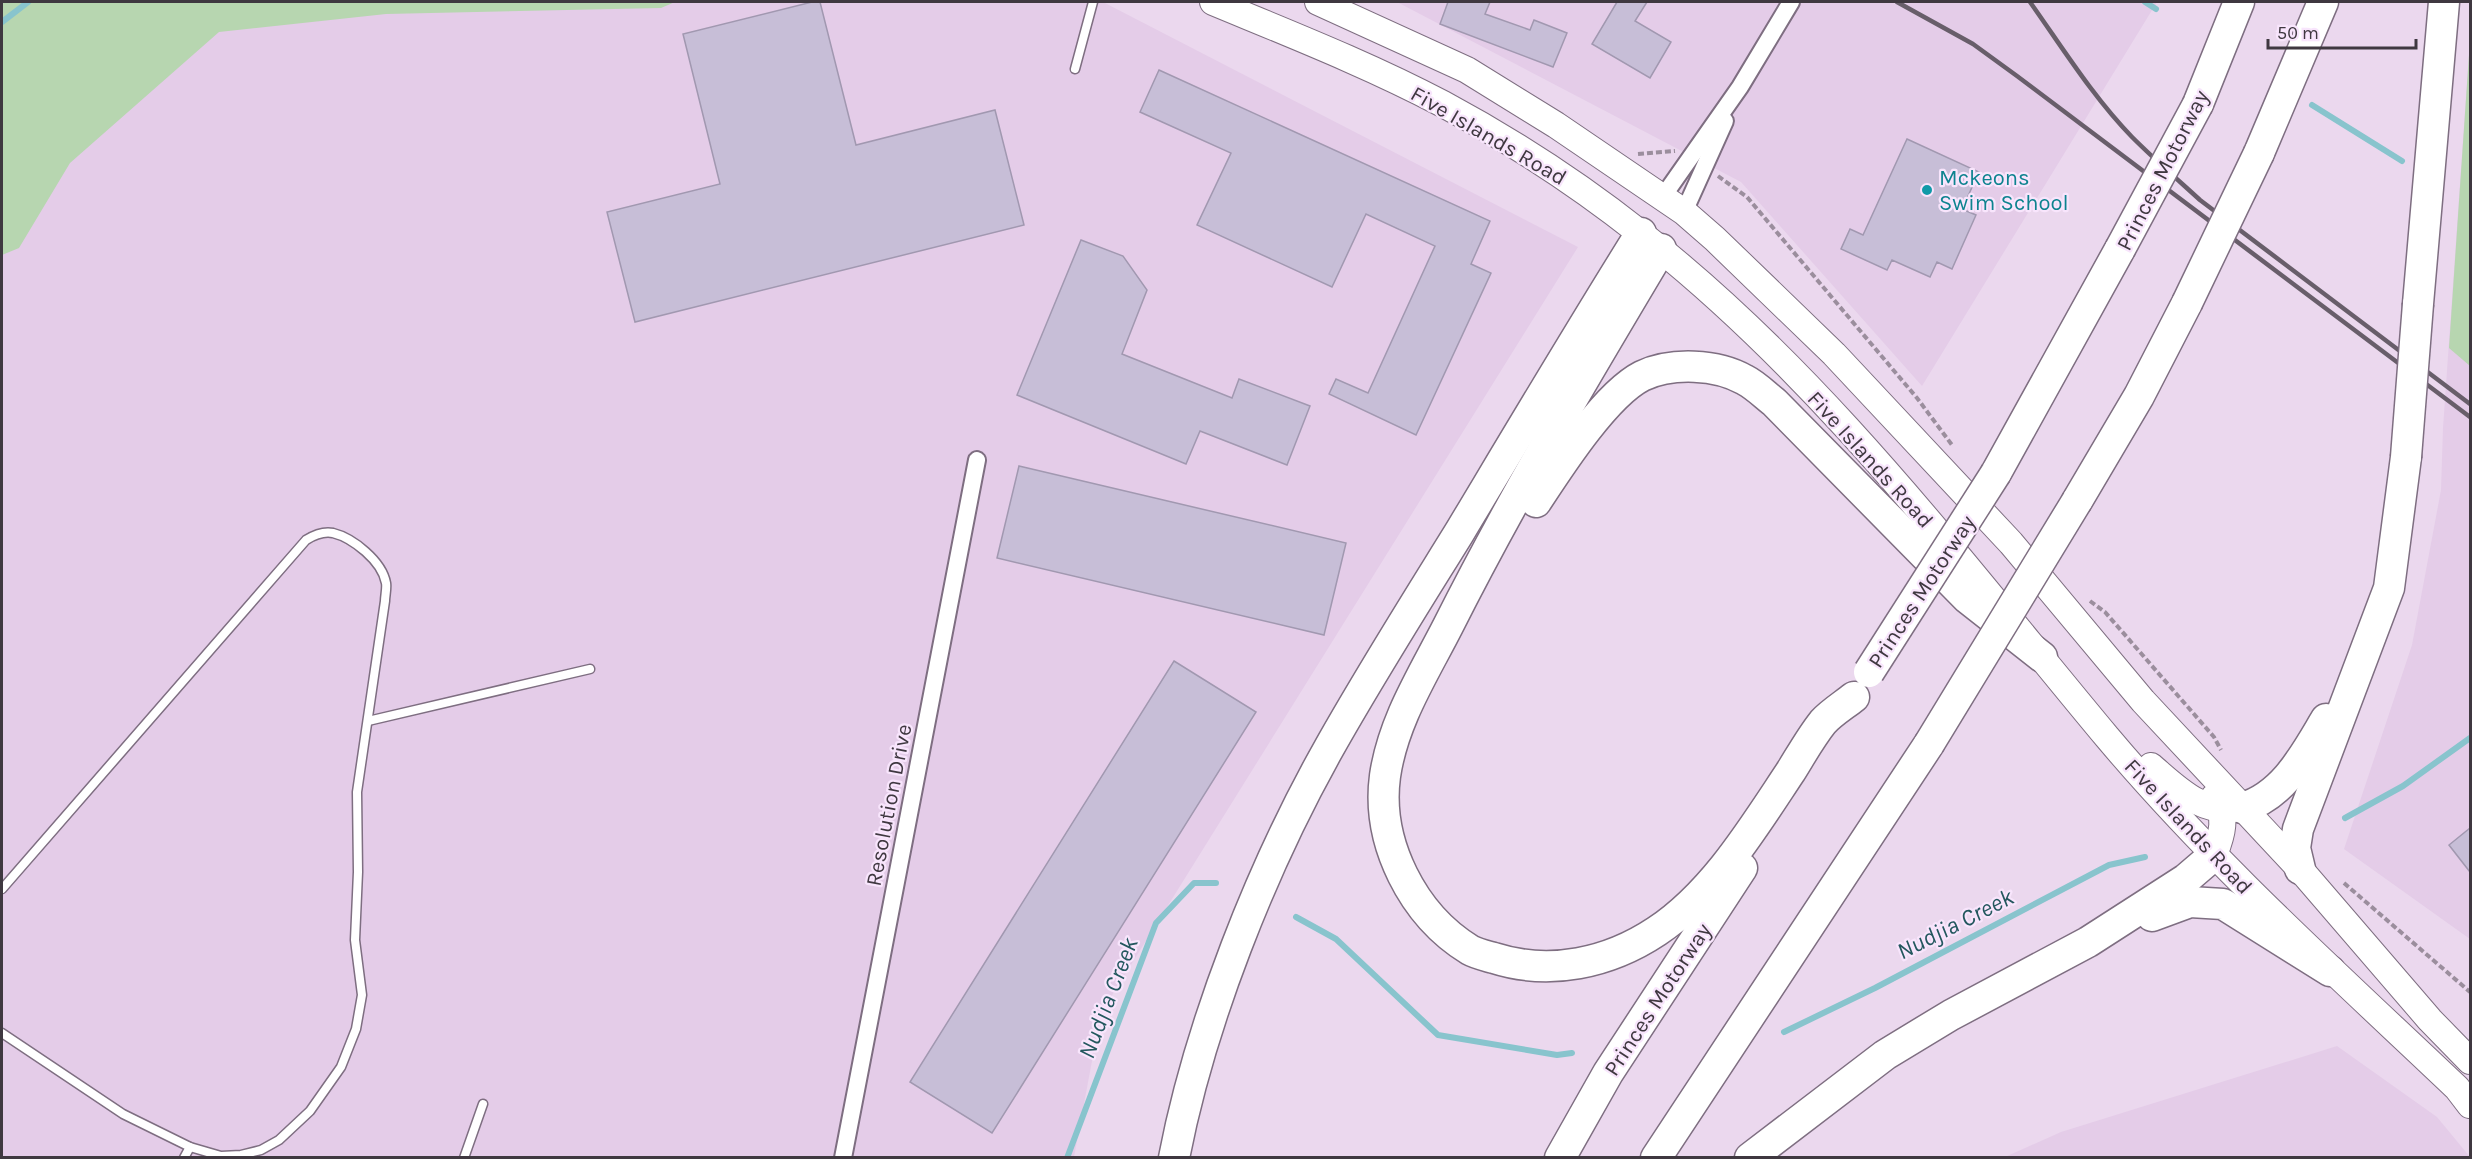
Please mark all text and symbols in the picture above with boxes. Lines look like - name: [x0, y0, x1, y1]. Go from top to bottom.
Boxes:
- scale bar: [2268, 12, 2416, 50]
- text: 50 m: [2277, 22, 2319, 44]
- street label: Five Islands Road: [1406, 81, 1571, 191]
- street label: Princes Motorway: [2111, 86, 2215, 255]
- place label: Mckeons Swim School: [1939, 165, 2069, 216]
- marker: Mckeons Swim School: [1920, 183, 1934, 197]
- street label: Five Islands Road: [1802, 386, 1939, 534]
- street label: Princes Motorway: [1863, 510, 1981, 673]
- street label: Resolution Drive: [861, 722, 917, 888]
- street label: Five Islands Road: [2119, 754, 2258, 900]
- water label: Nudjia Creek: [1892, 882, 2019, 965]
- street label: Princes Motorway: [1599, 918, 1717, 1081]
- water label: Nudjia Creek: [1072, 933, 1144, 1062]

